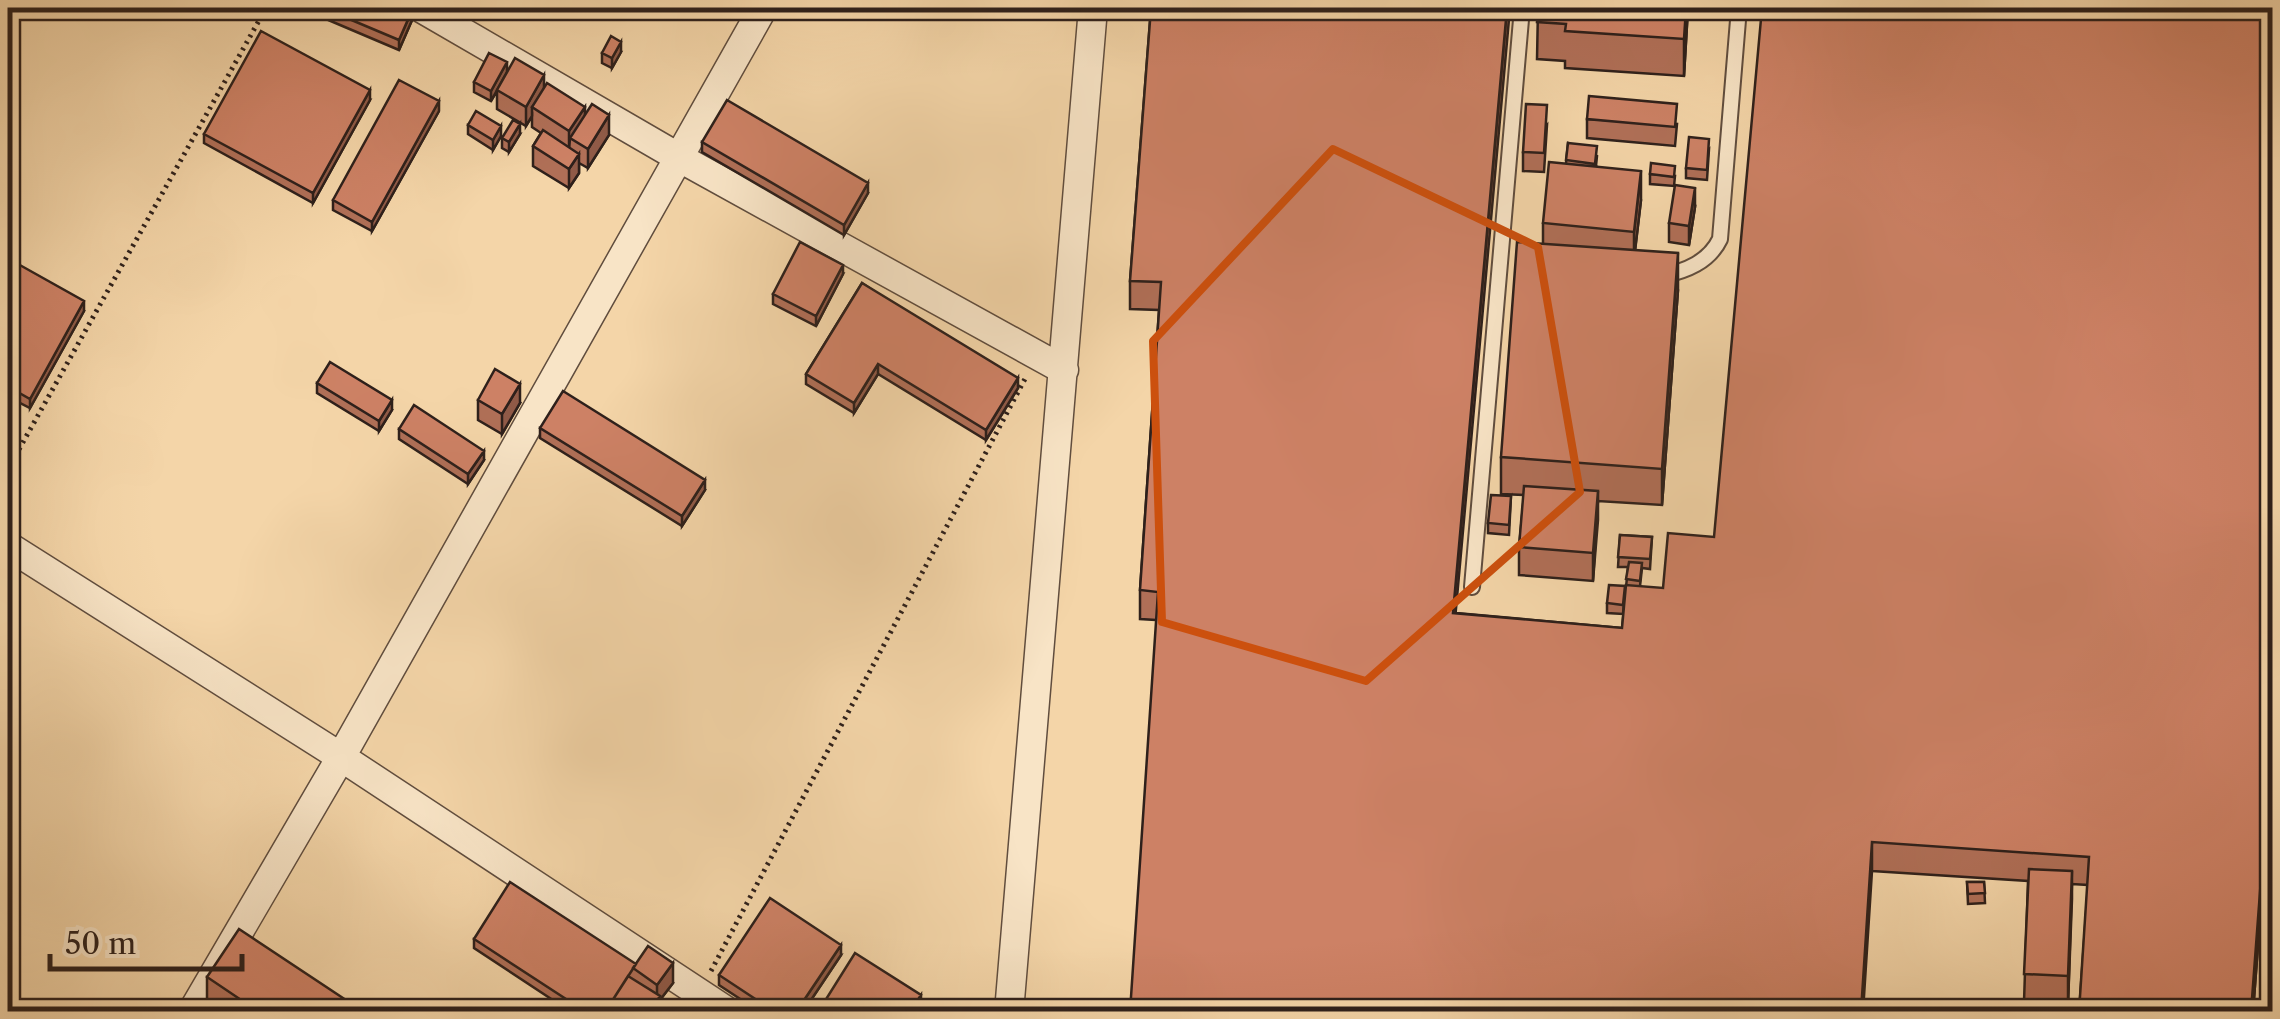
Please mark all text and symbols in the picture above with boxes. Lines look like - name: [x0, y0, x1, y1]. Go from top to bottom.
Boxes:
- scale bar: [50, 909, 242, 971]
- text: 50 m: [65, 925, 136, 962]

